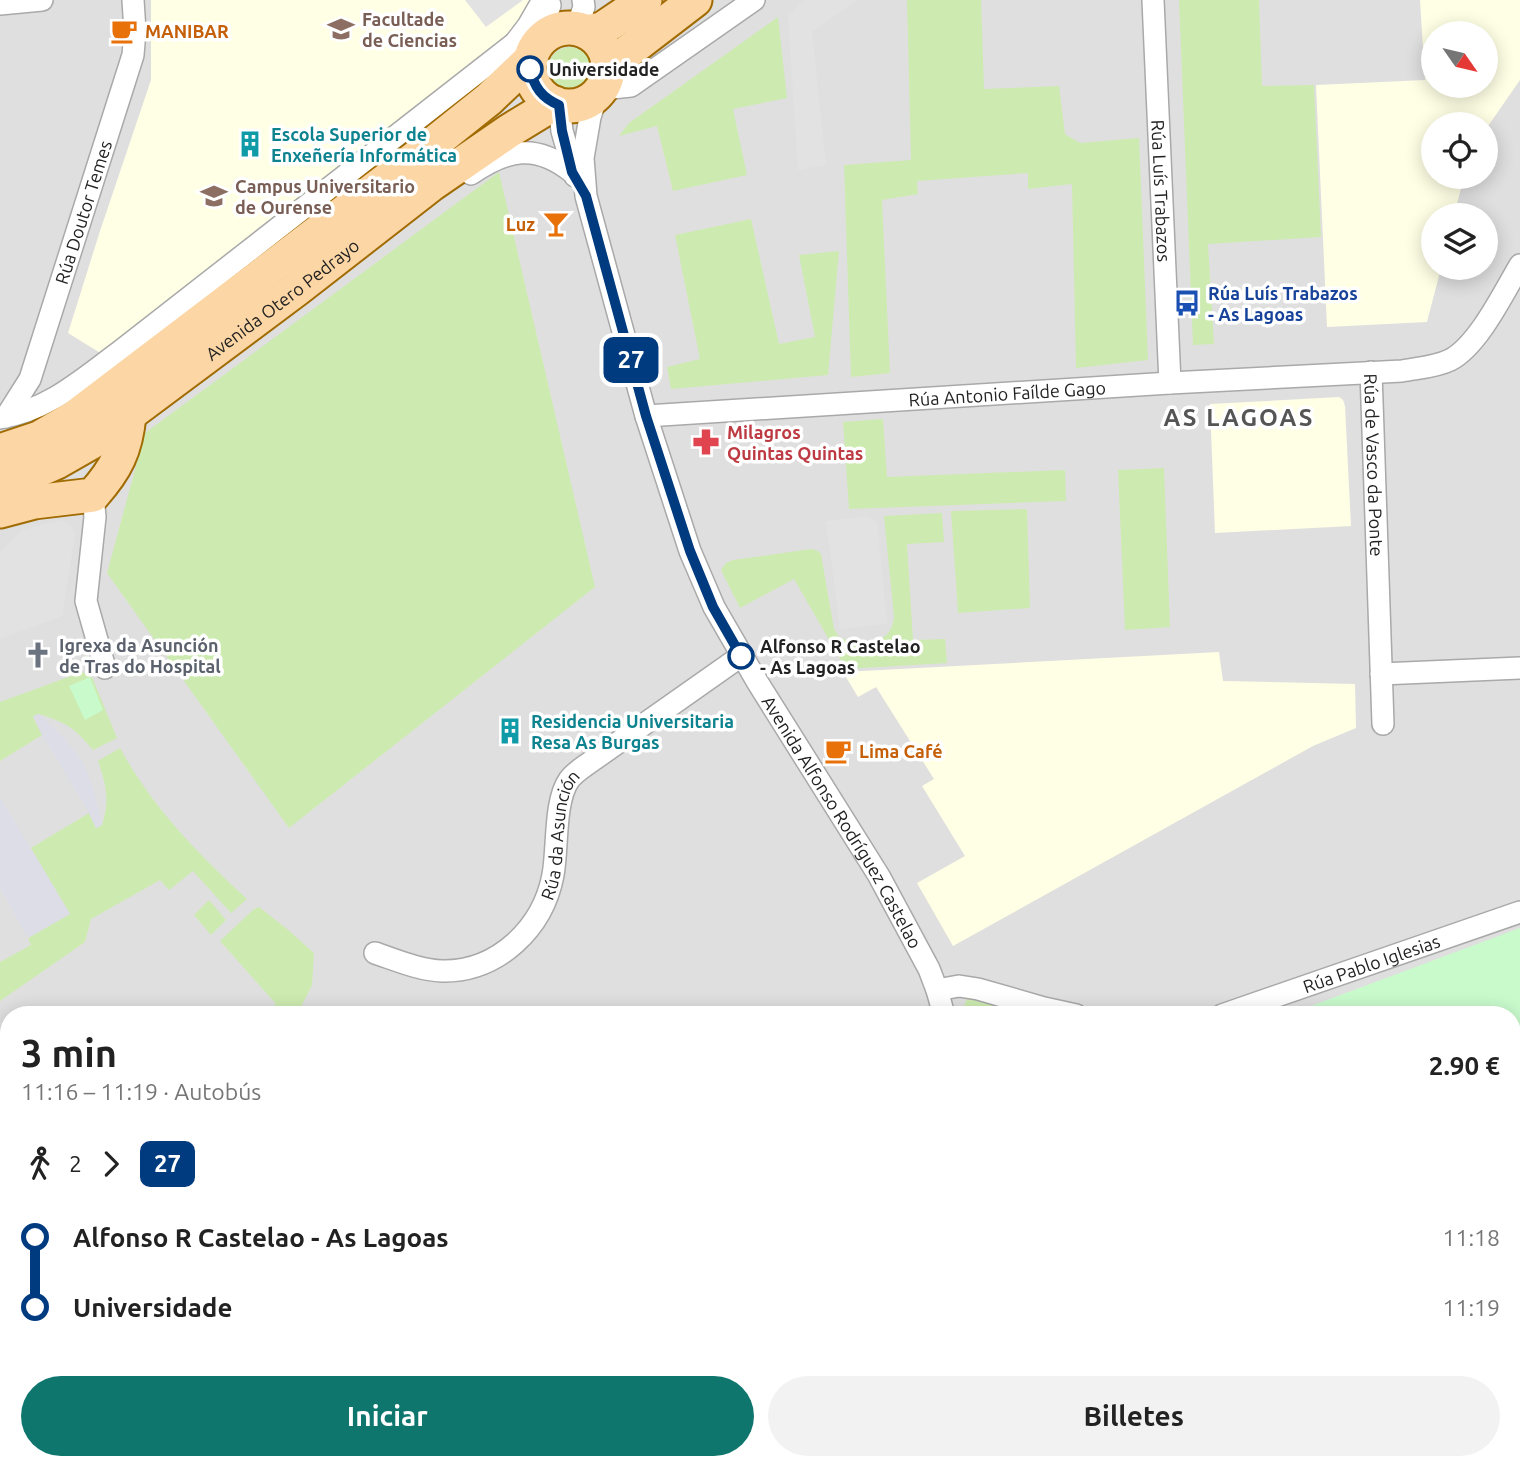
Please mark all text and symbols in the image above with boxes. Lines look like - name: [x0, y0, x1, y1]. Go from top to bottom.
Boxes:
- place label: Facultade de Ciencias: [362, 9, 457, 50]
- school or university icon: Facultade de Ciencias: [326, 14, 356, 44]
- cafe icon: MANIBAR: [109, 16, 139, 46]
- place label: MANIBAR: [145, 21, 229, 41]
- north arrow: [1421, 21, 1498, 98]
- map controls: [1421, 21, 1498, 280]
- marker: Universidade: [517, 56, 543, 82]
- place label: Universidade: [549, 59, 659, 79]
- button: locate: [1421, 112, 1498, 189]
- street label: Rúa Luís Trabazos: [1148, 119, 1175, 263]
- place label: Escola Superior de Enxeñería Informática: [271, 124, 457, 165]
- building icon: Escola Superior de Enxeñería Informática: [235, 129, 265, 159]
- street label: Rúa Doutor Temes: [51, 138, 115, 286]
- place label: Campus Universitario de Ourense: [235, 176, 415, 217]
- school or university icon: Campus Universitario de Ourense: [199, 181, 229, 211]
- button: layers: [1421, 203, 1498, 280]
- bar icon: Luz: [541, 209, 571, 239]
- place label: Luz: [506, 214, 535, 234]
- street label: Avenida Otero Pedrayo: [202, 235, 363, 364]
- place label: Rúa Luís Trabazos - As Lagoas: [1208, 283, 1358, 324]
- bus stop icon: Rúa Luís Trabazos - As Lagoas: [1172, 288, 1202, 318]
- line badge: 27: [600, 337, 662, 383]
- text: 27: [617, 346, 645, 373]
- street label: Rúa de Vasco da Ponte: [1361, 373, 1387, 557]
- street label: Rúa Antonio Faílde Gago: [908, 377, 1107, 409]
- district label: AS LAGOAS: [1164, 404, 1314, 431]
- place label: Milagros Quintas Quintas: [727, 422, 863, 463]
- pharmacy icon: Milagros Quintas Quintas: [691, 427, 721, 457]
- place label: Igrexa da Asunción de Tras do Hospital: [59, 635, 221, 676]
- place label: Alfonso R Castelao - As Lagoas: [760, 636, 920, 677]
- church icon: Igrexa da Asunción de Tras do Hospital: [23, 640, 53, 670]
- marker: Alfonso R Castelao - As Lagoas: [728, 643, 754, 669]
- street label: Avenida Alfonso Rodríguez Castelao: [758, 692, 926, 951]
- place label: Residencia Universitaria Resa As Burgas: [531, 711, 734, 752]
- building icon: Residencia Universitaria Resa As Burgas: [495, 716, 525, 746]
- cafe icon: Lima Café: [823, 736, 853, 766]
- place label: Lima Café: [859, 741, 943, 761]
- street label: Rúa da Asunción: [537, 765, 583, 903]
- street label: Rúa Pablo Iglesias: [1300, 930, 1443, 996]
- text: 3 min: [21, 1032, 117, 1074]
- text: 2.90 €: [1429, 1051, 1500, 1080]
- text: 11:16 – 11:19 · Autobús: [21, 1079, 261, 1104]
- icon: walk: [21, 1145, 59, 1183]
- icon: forward: [92, 1145, 130, 1183]
- text: 27: [154, 1150, 181, 1177]
- text: 2: [69, 1151, 82, 1176]
- text: Alfonso R Castelao - As Lagoas: [73, 1223, 449, 1252]
- text: 11:18: [1442, 1225, 1500, 1250]
- text: Universidade: [73, 1293, 232, 1322]
- text: 11:19: [1442, 1295, 1500, 1320]
- button: Iniciar: [21, 1376, 754, 1456]
- button: Billetes: [768, 1376, 1500, 1456]

